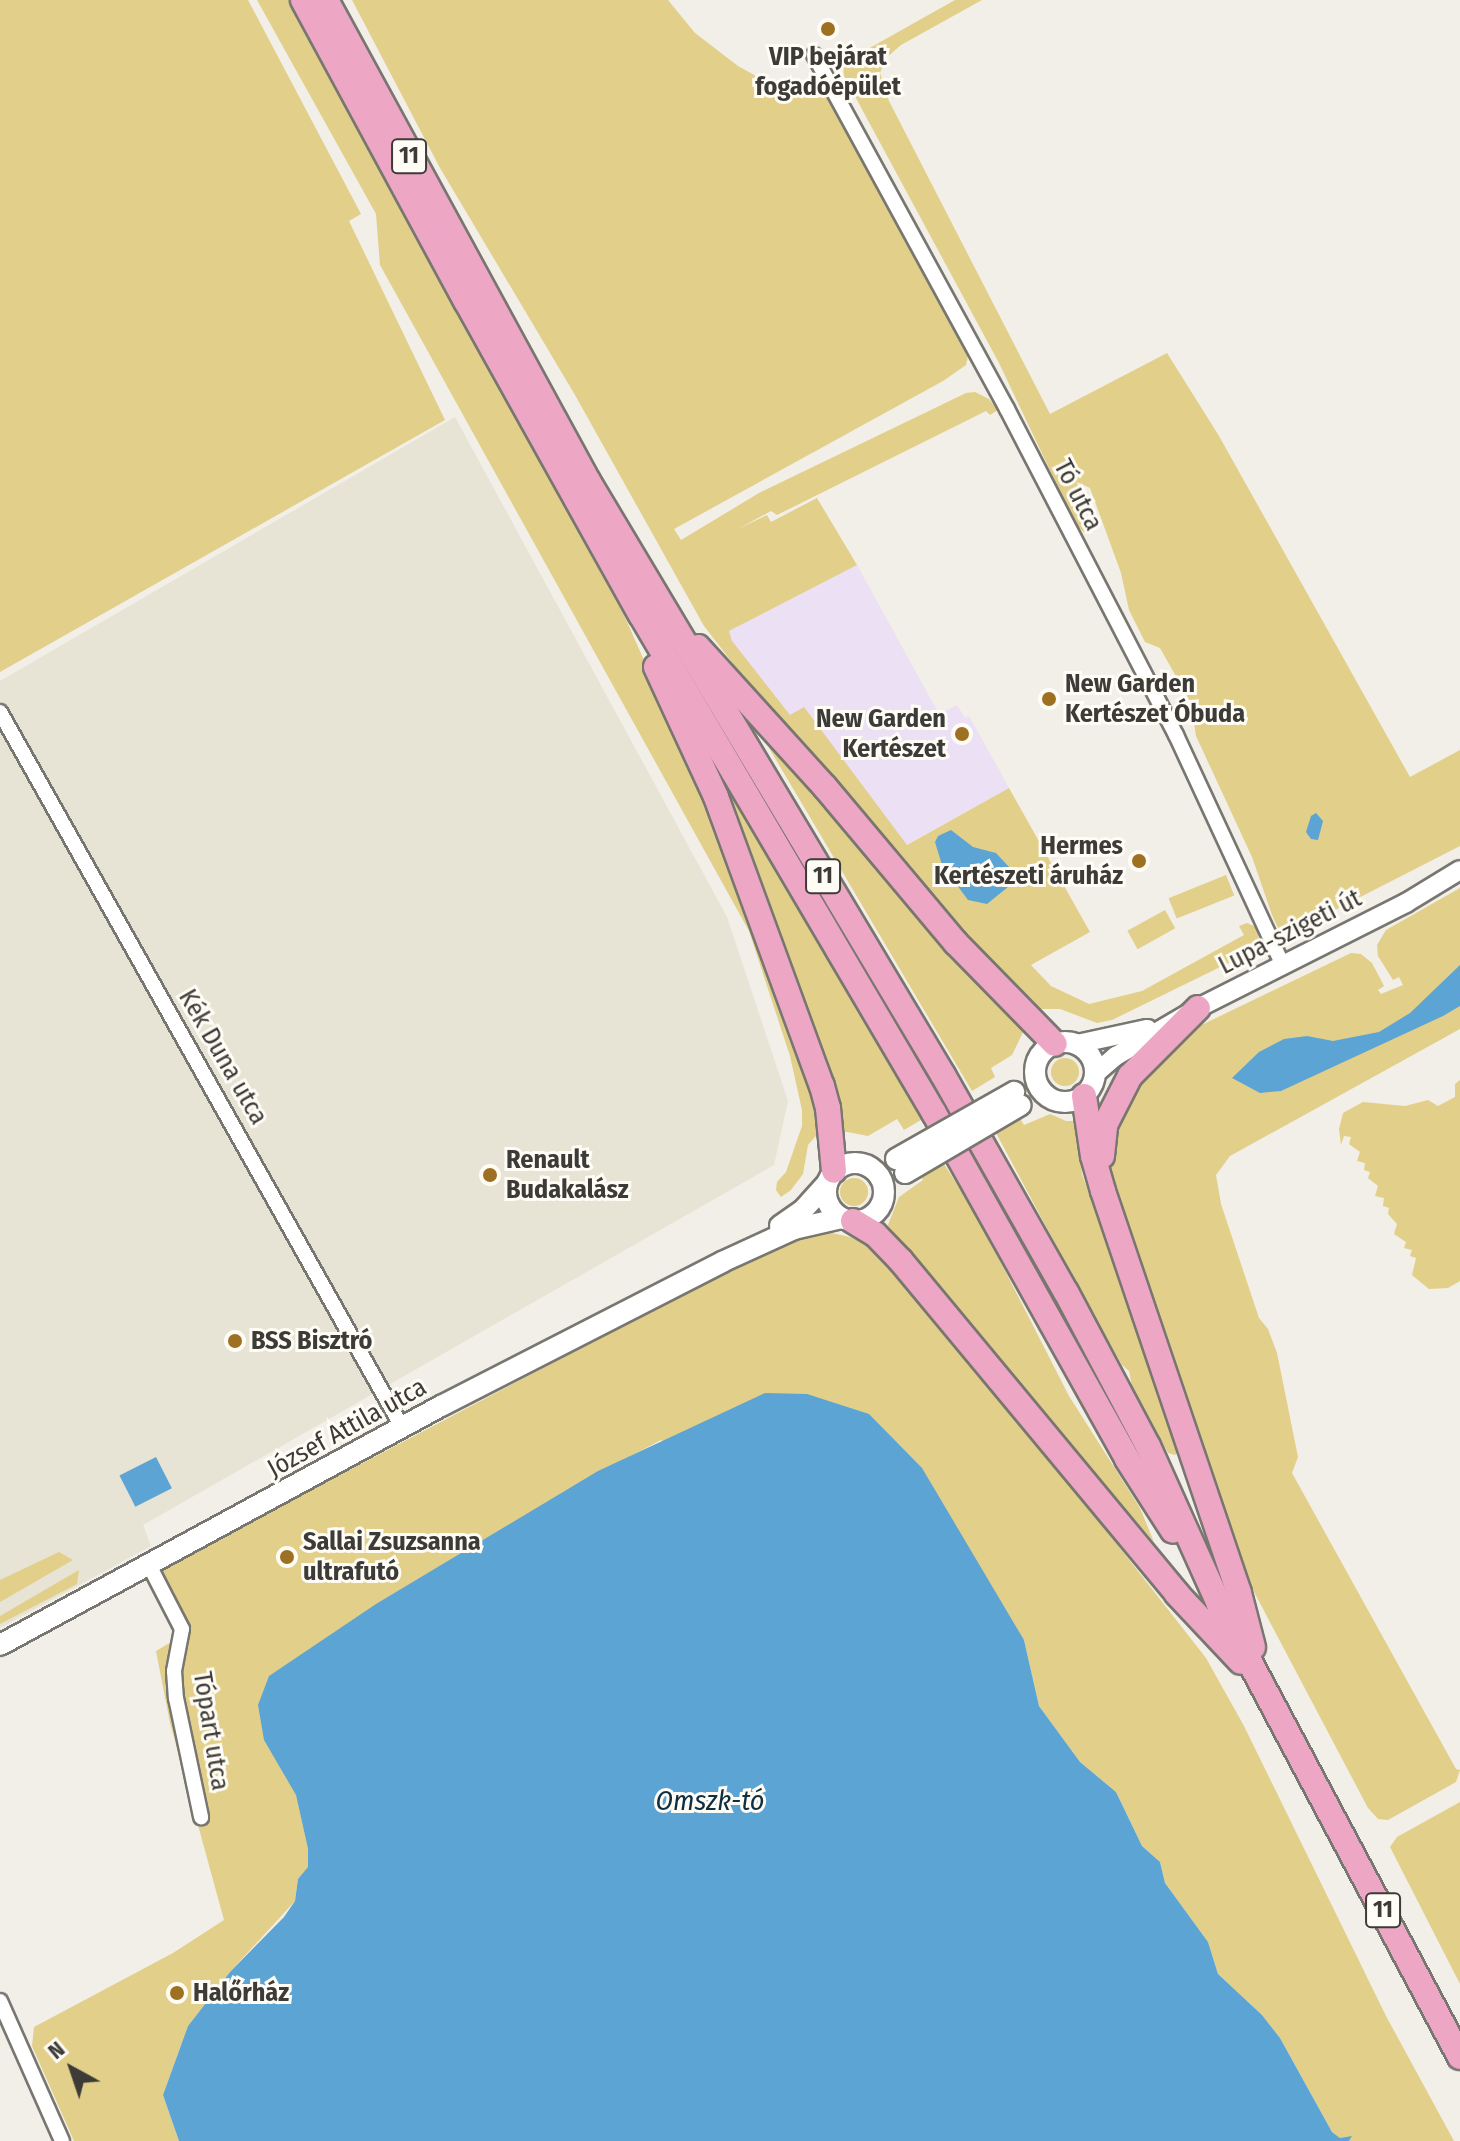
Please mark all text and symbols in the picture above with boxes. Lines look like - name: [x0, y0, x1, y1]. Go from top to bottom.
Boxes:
- marker: VIP bejárat fogadóépület: [819, 20, 837, 38]
- place label: VIP bejárat fogadóépület: [755, 41, 901, 102]
- road number: 11: [391, 136, 427, 176]
- street label: Tó utca: [1047, 454, 1109, 536]
- place label: New Garden Kertészet Óbuda: [1065, 668, 1245, 730]
- marker: New Garden Kertészet Óbuda: [1040, 690, 1058, 708]
- place label: New Garden Kertészet: [816, 703, 946, 764]
- marker: New Garden Kertészet: [953, 725, 971, 743]
- place label: Hermes Kertészeti áruház: [934, 830, 1123, 892]
- marker: Hermes Kertészeti áruház: [1130, 852, 1148, 870]
- road number: 11: [805, 856, 841, 896]
- street label: Lupa-szigeti út: [1213, 883, 1367, 981]
- street label: Kék Duna utca: [172, 984, 274, 1130]
- place label: Renault Budakalász: [506, 1144, 629, 1206]
- marker: Renault Budakalász: [481, 1166, 499, 1184]
- place label: BSS Bisztró: [251, 1325, 372, 1357]
- marker: BSS Bisztró: [226, 1332, 244, 1350]
- street label: József Attila utca: [262, 1371, 432, 1485]
- place label: Sallai Zsuzsanna ultrafutó: [303, 1526, 481, 1588]
- marker: Sallai Zsuzsanna ultrafutó: [278, 1548, 296, 1566]
- street label: Tópart utca: [186, 1669, 236, 1793]
- water label: Omszk-tó: [656, 1784, 764, 1818]
- road number: 11: [1365, 1890, 1401, 1930]
- place label: Halőrház: [193, 1977, 289, 2009]
- marker: Halőrház: [168, 1984, 186, 2002]
- north arrow: [32, 2029, 112, 2109]
- text: N: [43, 2036, 70, 2065]

